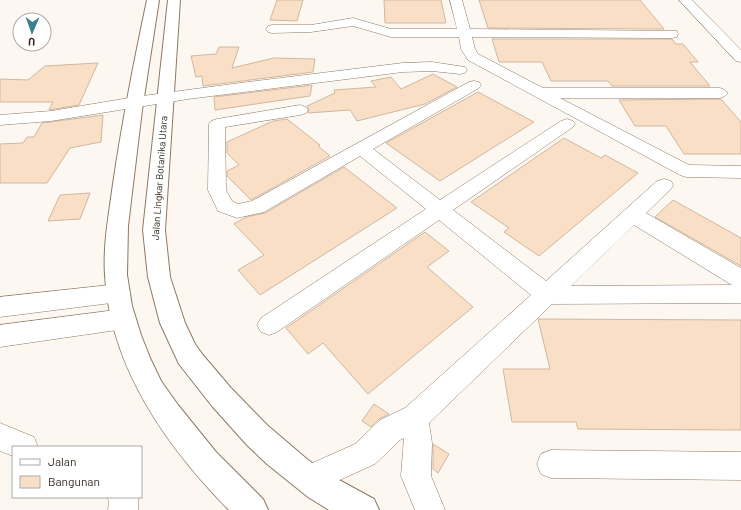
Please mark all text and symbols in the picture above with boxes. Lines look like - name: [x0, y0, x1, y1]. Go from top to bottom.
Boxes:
- north arrow: [12, 12, 52, 52]
- text: U: [28, 36, 35, 49]
- street label: Jalan Lingkar Botanika Utara: [149, 115, 169, 241]
- legend: [12, 446, 142, 498]
- text: Jalan: [48, 454, 76, 468]
- text: Bangunan: [48, 474, 100, 488]

